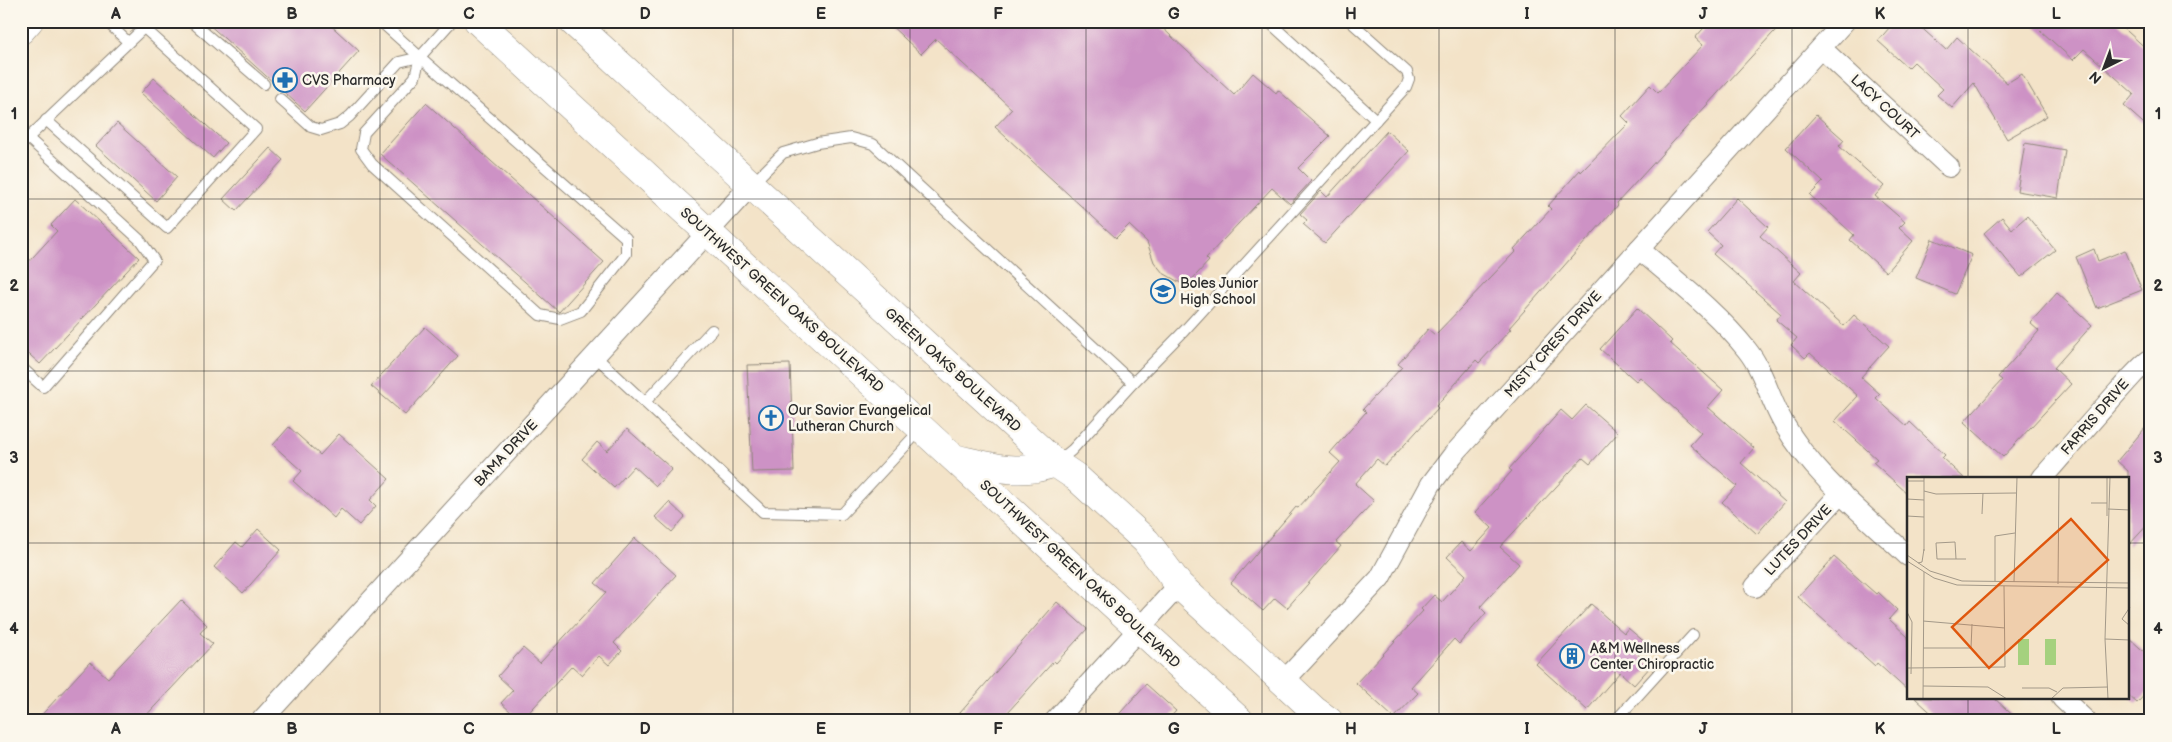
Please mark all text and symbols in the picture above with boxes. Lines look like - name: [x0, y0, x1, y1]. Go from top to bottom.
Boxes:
- text: A: [110, 5, 121, 24]
- text: B: [286, 5, 298, 24]
- text: C: [463, 5, 475, 24]
- text: D: [639, 5, 651, 24]
- text: E: [816, 5, 826, 24]
- text: F: [993, 5, 1003, 24]
- text: G: [1168, 5, 1180, 24]
- text: H: [1345, 5, 1357, 24]
- text: I: [1524, 5, 1530, 24]
- text: J: [1699, 5, 1708, 24]
- text: K: [1875, 5, 1886, 24]
- text: L: [2051, 5, 2061, 24]
- north arrow: [2080, 42, 2130, 92]
- pharmacy icon: CVS Pharmacy: [272, 67, 298, 93]
- text: N: [2086, 67, 2105, 87]
- street label: LACY COURT: [1847, 71, 1923, 143]
- place label: CVS Pharmacy: [302, 72, 396, 89]
- text: 1: [11, 105, 17, 124]
- text: 1: [2155, 105, 2161, 124]
- street label: SOUTHWEST GREEN OAKS BOULEVARD: [677, 204, 887, 396]
- place label: Boles Junior High School: [1180, 275, 1259, 308]
- text: 2: [9, 277, 19, 296]
- text: 2: [2153, 277, 2163, 296]
- school or university icon: Boles Junior High School: [1150, 278, 1176, 304]
- street label: MISTY CREST DRIVE: [1501, 287, 1605, 401]
- street label: GREEN OAKS BOULEVARD: [881, 304, 1025, 436]
- street label: FARRIS DRIVE: [2057, 376, 2133, 458]
- place label: Our Savior Evangelical Lutheran Church: [788, 402, 931, 435]
- church icon: Our Savior Evangelical Lutheran Church: [758, 405, 784, 431]
- street label: BAMA DRIVE: [471, 416, 541, 490]
- text: 3: [9, 449, 19, 468]
- text: 3: [2153, 449, 2163, 468]
- street label: SOUTHWEST GREEN OAKS BOULEVARD: [976, 476, 1184, 672]
- inset map: [1907, 477, 2130, 700]
- street label: LUTES DRIVE: [1761, 501, 1835, 579]
- text: 4: [9, 620, 19, 639]
- text: 4: [2153, 620, 2163, 639]
- place label: A&M Wellness Center Chiropractic: [1590, 640, 1714, 673]
- building icon: A&M Wellness Center Chiropractic: [1559, 643, 1585, 669]
- text: A: [110, 720, 121, 739]
- text: B: [286, 720, 298, 739]
- text: C: [463, 720, 475, 739]
- text: D: [639, 720, 651, 739]
- text: E: [816, 720, 826, 739]
- text: F: [993, 720, 1003, 739]
- text: G: [1168, 720, 1180, 739]
- text: H: [1345, 720, 1357, 739]
- text: I: [1524, 720, 1530, 739]
- text: J: [1699, 720, 1708, 739]
- text: K: [1875, 720, 1886, 739]
- text: L: [2051, 720, 2061, 739]

